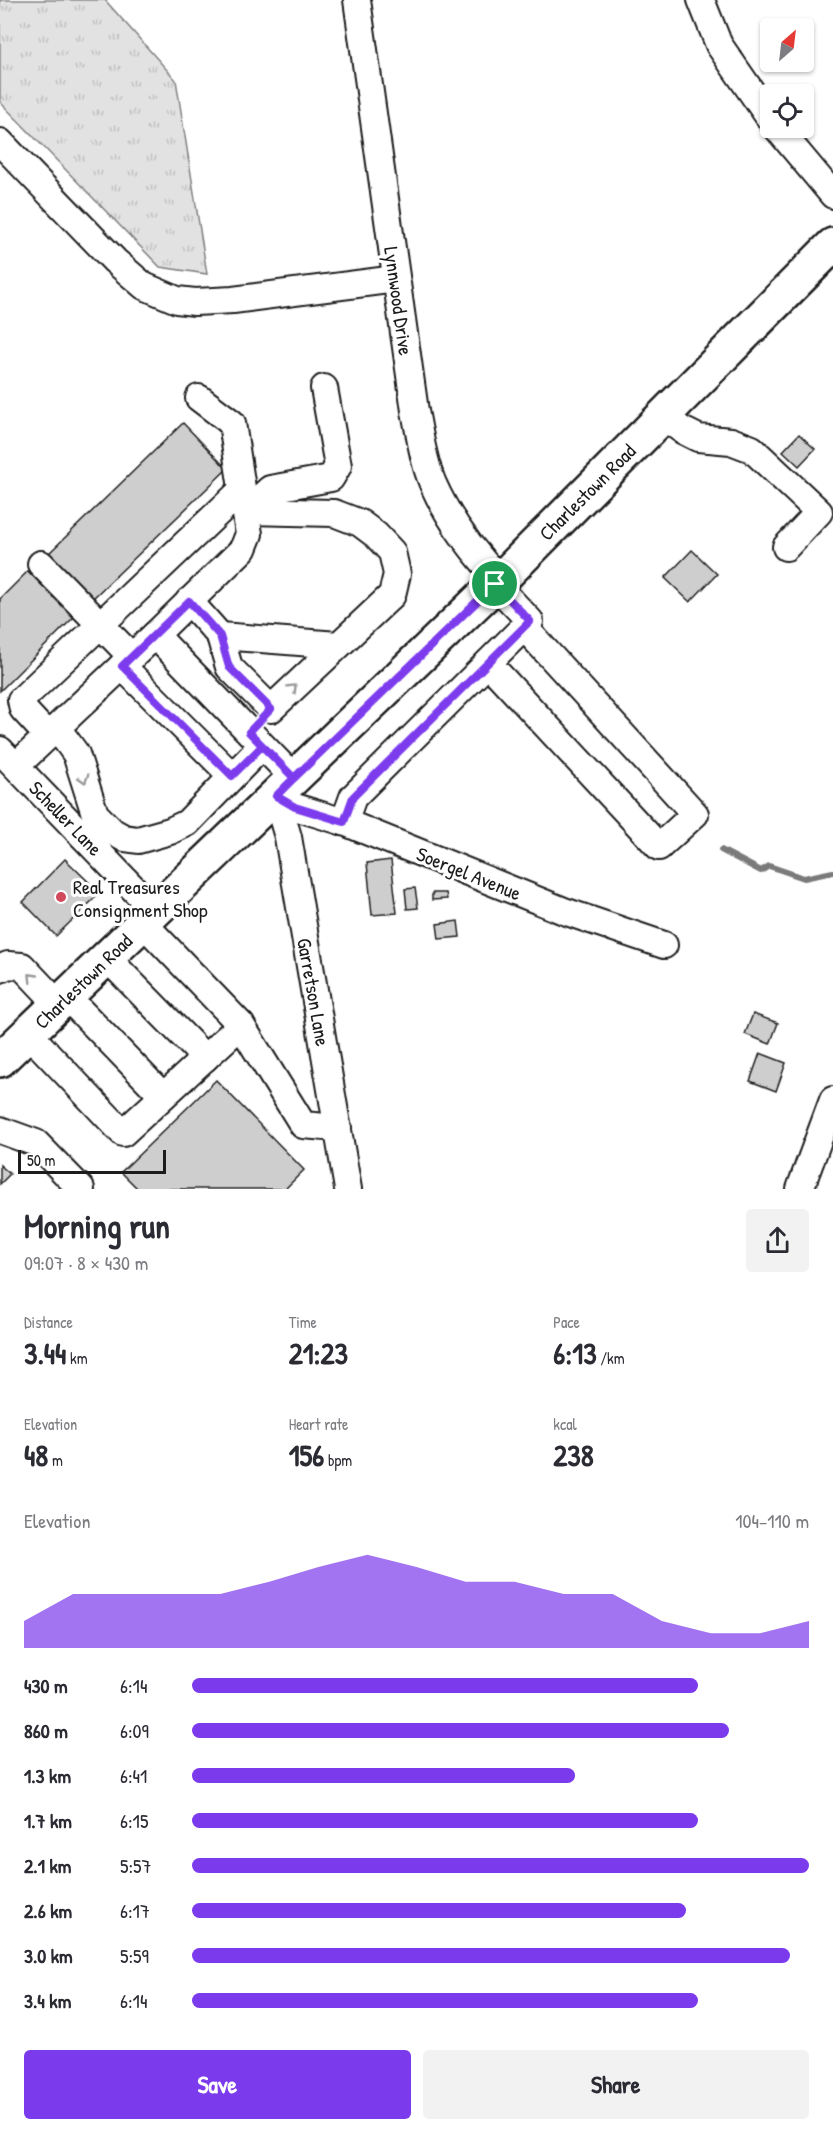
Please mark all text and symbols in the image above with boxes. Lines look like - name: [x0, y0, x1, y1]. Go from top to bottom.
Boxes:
- north arrow: [760, 18, 814, 72]
- map controls: [760, 18, 814, 138]
- button: locate: [760, 84, 814, 138]
- street label: Lynnwood Drive: [378, 245, 420, 357]
- street label: Charlestown Road: [533, 438, 641, 546]
- pin: [469, 558, 520, 609]
- icon: arrive: [478, 567, 511, 600]
- one-way arrow: [287, 684, 297, 695]
- one-way arrow: [77, 773, 89, 784]
- street label: Scheller Lane: [23, 775, 109, 861]
- street label: Soergel Avenue: [413, 840, 525, 906]
- place label: Real Treasures Consignment Shop: [73, 873, 208, 923]
- marker: Real Treasures Consignment Shop: [54, 890, 68, 904]
- street label: Charlestown Road: [28, 927, 138, 1035]
- street label: Garretson Lane: [291, 936, 337, 1048]
- one-way arrow: [29, 973, 40, 984]
- scale bar: [18, 1147, 166, 1174]
- text: 50 m: [27, 1149, 56, 1171]
- text: Morning run: [24, 1204, 170, 1248]
- button: share: [746, 1209, 809, 1272]
- text: 09:07 · 8 × 430 m: [24, 1249, 148, 1276]
- text: Distance: [24, 1311, 73, 1333]
- text: Time: [289, 1311, 317, 1333]
- text: Pace: [553, 1311, 580, 1333]
- text: 3.44: [24, 1333, 66, 1373]
- text: 21:23: [289, 1333, 348, 1373]
- text: 6:13: [553, 1333, 597, 1373]
- text: km: [66, 1347, 88, 1369]
- text: /km: [597, 1347, 625, 1369]
- text: Elevation: [24, 1413, 77, 1435]
- text: Heart rate: [289, 1413, 348, 1435]
- text: kcal: [553, 1413, 577, 1435]
- text: 48: [24, 1435, 48, 1475]
- text: 156: [289, 1435, 324, 1475]
- text: 238: [553, 1435, 594, 1475]
- text: m: [48, 1449, 63, 1471]
- text: bpm: [324, 1449, 352, 1471]
- text: Elevation: [24, 1507, 90, 1534]
- text: 104–110 m: [735, 1507, 809, 1534]
- text: 430 m: [24, 1672, 68, 1699]
- text: 6:14: [120, 1672, 147, 1699]
- text: 860 m: [24, 1717, 68, 1744]
- text: 6:09: [120, 1717, 149, 1744]
- text: 1.3 km: [24, 1762, 71, 1789]
- text: 6:41: [120, 1762, 147, 1789]
- text: 1.7 km: [24, 1807, 72, 1834]
- text: 6:15: [120, 1807, 148, 1834]
- text: 2.1 km: [24, 1852, 71, 1879]
- text: 5:57: [120, 1852, 151, 1879]
- text: 2.6 km: [24, 1897, 72, 1924]
- text: 6:17: [120, 1897, 150, 1924]
- text: 3.0 km: [24, 1942, 73, 1969]
- text: 5:59: [120, 1942, 149, 1969]
- text: 3.4 km: [24, 1987, 71, 2014]
- text: 6:14: [120, 1987, 147, 2014]
- button: Save: [24, 2050, 411, 2119]
- button: Share: [423, 2050, 809, 2119]

